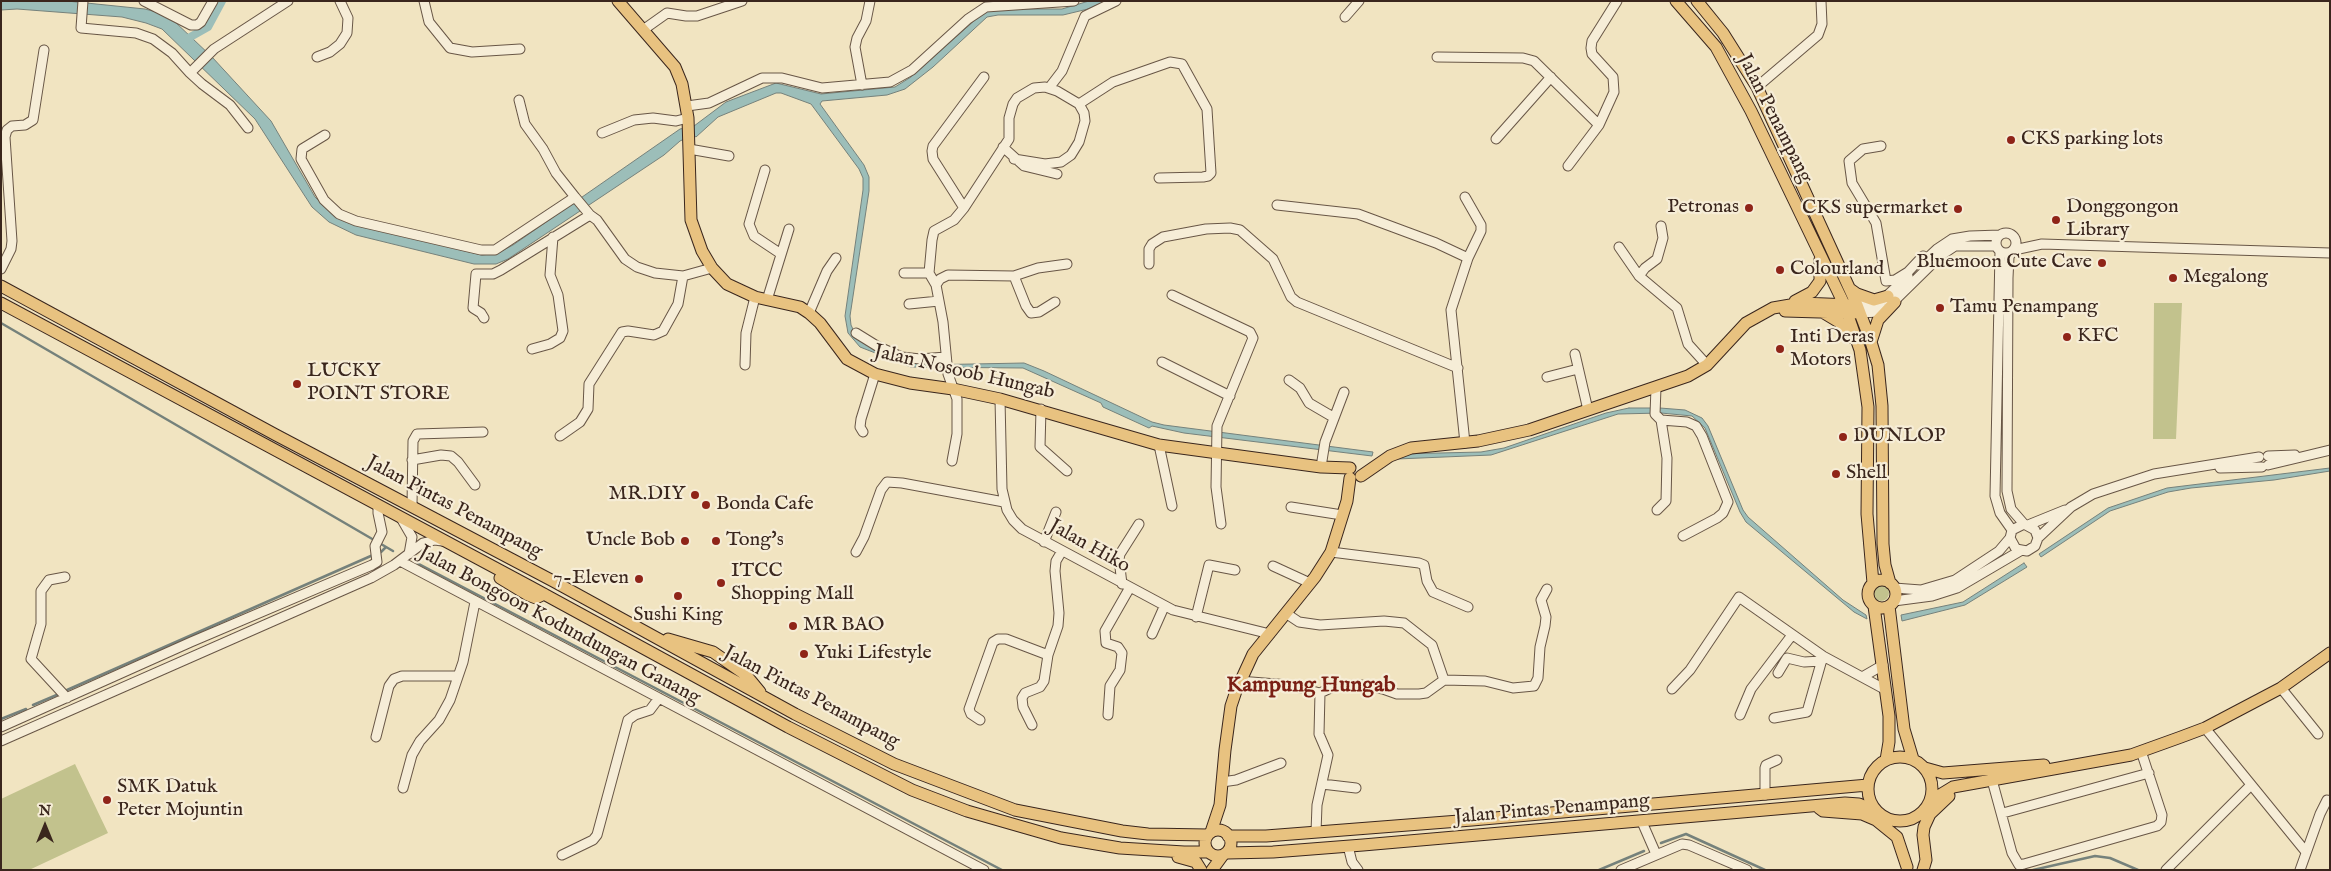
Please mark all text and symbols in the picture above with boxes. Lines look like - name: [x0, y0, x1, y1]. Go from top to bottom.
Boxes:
- street label: Jalan Penampang: [1731, 50, 1817, 188]
- place label: CKS parking lots: [2021, 128, 2163, 152]
- marker: CKS parking lots: [2005, 134, 2017, 146]
- place label: Petronas: [1667, 196, 1739, 220]
- place label: Donggongon Library: [2066, 196, 2179, 243]
- place label: CKS supermarket: [1802, 197, 1948, 221]
- marker: Petronas: [1743, 202, 1755, 214]
- marker: CKS supermarket: [1952, 203, 1964, 215]
- marker: Donggongon Library: [2050, 214, 2062, 226]
- place label: Bluemoon Cute Cave: [1916, 251, 2092, 275]
- marker: Bluemoon Cute Cave: [2096, 257, 2108, 269]
- place label: Colourland: [1790, 258, 1884, 282]
- marker: Colourland: [1774, 264, 1786, 276]
- place label: Megalong: [2183, 266, 2268, 290]
- marker: Megalong: [2167, 272, 2179, 284]
- place label: Tamu Penampang: [1950, 296, 2098, 320]
- marker: Tamu Penampang: [1934, 302, 1946, 314]
- place label: KFC: [2077, 325, 2118, 349]
- place label: Inti Deras Motors: [1790, 326, 1874, 373]
- marker: KFC: [2061, 331, 2073, 343]
- street label: Jalan Nosoob Hungab: [871, 341, 1057, 405]
- marker: Inti Deras Motors: [1774, 343, 1786, 355]
- place label: LUCKY POINT STORE: [307, 360, 450, 407]
- marker: LUCKY POINT STORE: [291, 378, 303, 390]
- place label: DUNLOP: [1853, 425, 1945, 449]
- marker: DUNLOP: [1837, 431, 1849, 443]
- street label: Jalan Pintas Penampang: [362, 451, 546, 565]
- place label: Shell: [1846, 462, 1887, 486]
- marker: Shell: [1830, 468, 1842, 480]
- place label: MR.DIY: [608, 483, 685, 507]
- marker: MR.DIY: [689, 489, 701, 501]
- place label: Bonda Cafe: [716, 493, 814, 517]
- marker: Bonda Cafe: [700, 499, 712, 511]
- street label: Jalan Hiko: [1044, 515, 1134, 579]
- place label: Uncle Bob: [586, 529, 675, 553]
- place label: Tong's: [726, 529, 784, 553]
- marker: Uncle Bob: [679, 535, 691, 547]
- marker: Tong's: [710, 535, 722, 547]
- street label: Jalan Bongoon Kodundungan Ganang: [414, 541, 704, 711]
- place label: ITCC Shopping Mall: [731, 560, 854, 607]
- place label: 7-Eleven: [553, 567, 629, 591]
- marker: 7-Eleven: [633, 573, 645, 585]
- marker: ITCC Shopping Mall: [715, 577, 727, 589]
- marker: Sushi King: [672, 590, 684, 602]
- place label: Sushi King: [633, 604, 723, 628]
- place label: MR BAO: [803, 614, 884, 638]
- marker: MR BAO: [787, 620, 799, 632]
- street label: Jalan Pintas Penampang: [719, 641, 903, 755]
- place label: Yuki Lifestyle: [814, 642, 932, 666]
- marker: Yuki Lifestyle: [798, 648, 810, 660]
- district label: Kampung Hungab: [1226, 673, 1396, 699]
- place label: SMK Datuk Peter Mojuntin: [117, 776, 243, 823]
- street label: Jalan Pintas Penampang: [1453, 790, 1651, 830]
- marker: SMK Datuk Peter Mojuntin: [101, 794, 113, 806]
- north arrow: [20, 801, 70, 851]
- text: N: [39, 802, 51, 820]

